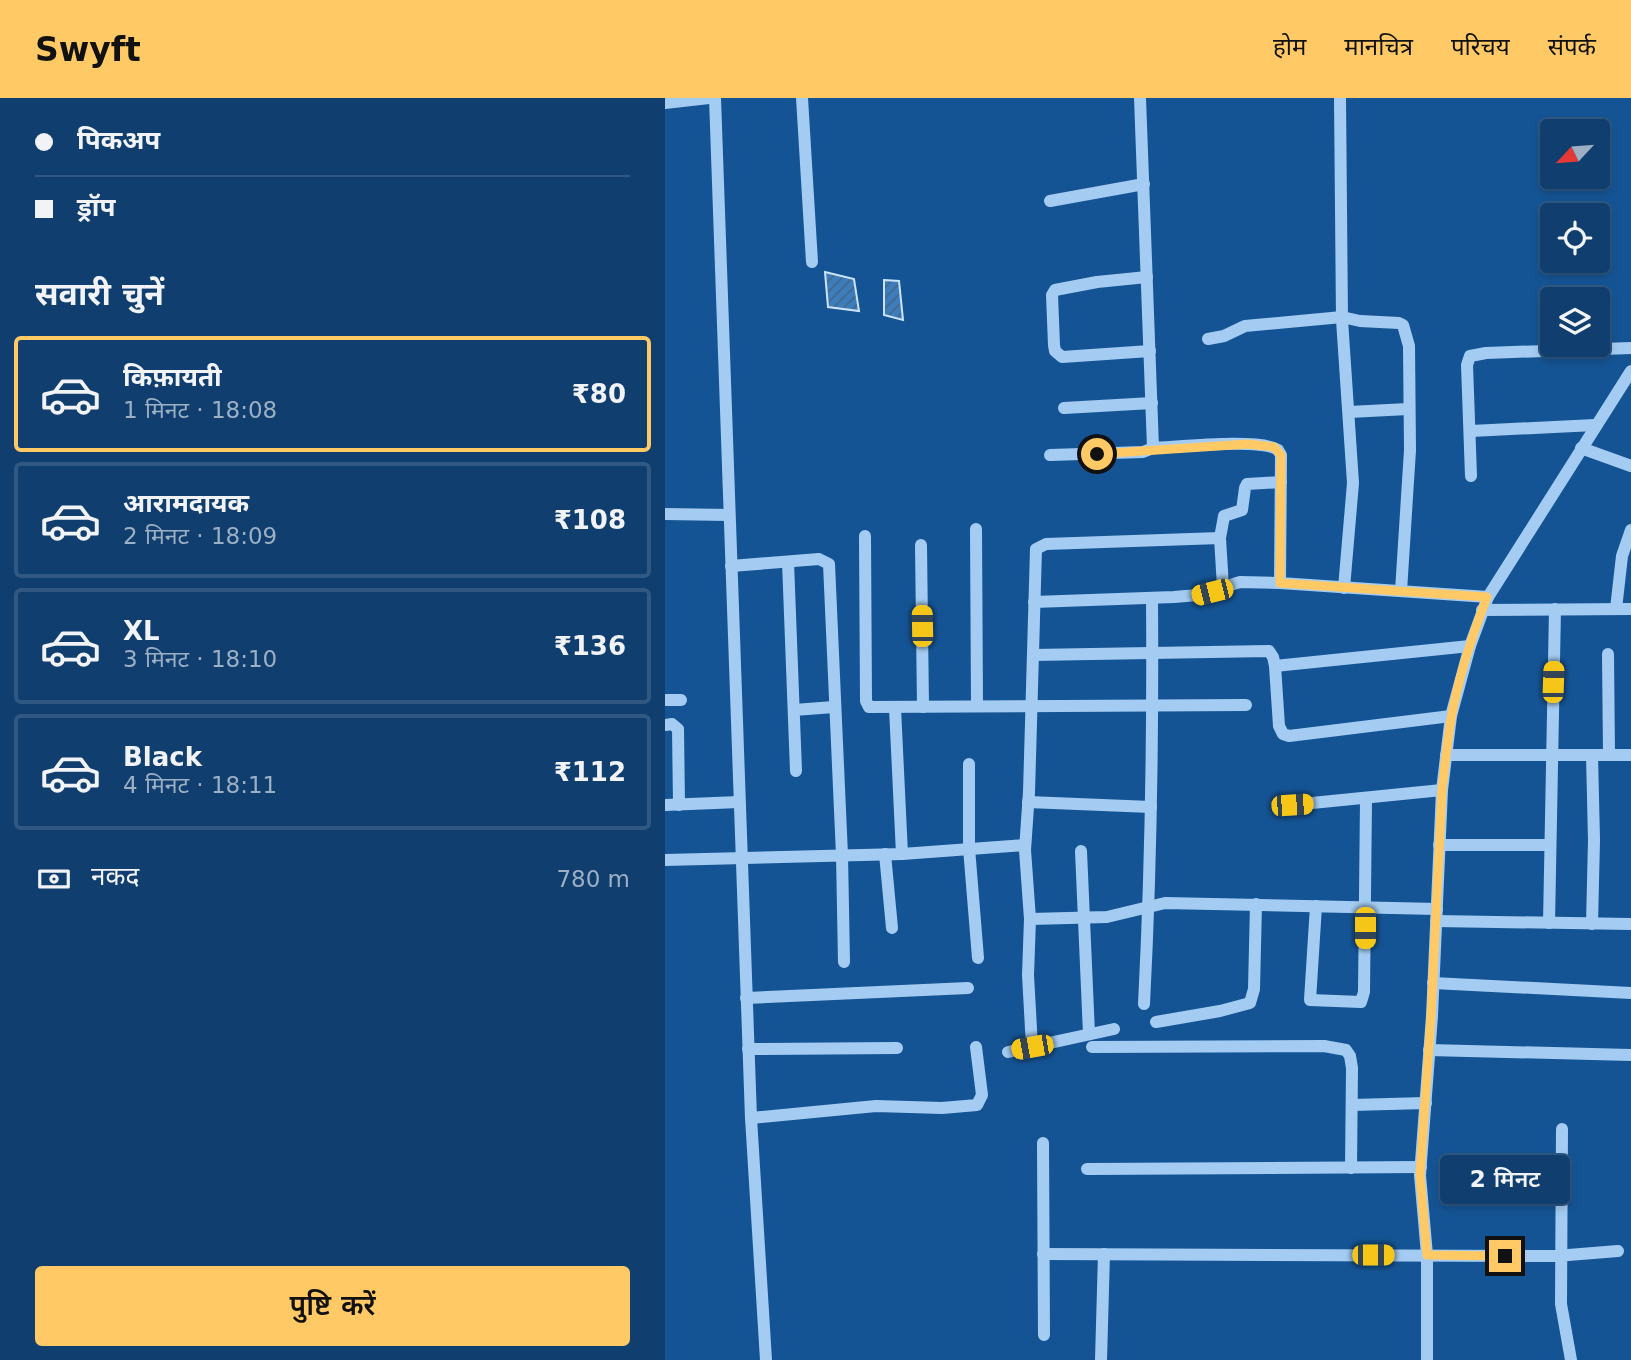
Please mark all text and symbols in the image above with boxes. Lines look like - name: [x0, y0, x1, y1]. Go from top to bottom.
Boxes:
- text: Swyft: [35, 30, 141, 69]
- text: होम: [1273, 33, 1306, 61]
- text: मानचित्र: [1344, 33, 1413, 61]
- text: परिचय: [1451, 33, 1510, 61]
- text: संपर्क: [1548, 33, 1596, 61]
- north arrow: [1540, 119, 1610, 189]
- map controls: [1540, 119, 1610, 357]
- text: पिकअप: [77, 125, 160, 155]
- text: ड्रॉप: [77, 192, 115, 222]
- button: locate: [1540, 203, 1610, 273]
- text: सवारी चुनें: [35, 275, 164, 313]
- button: layers: [1540, 287, 1610, 357]
- text: किफ़ायती: [123, 362, 222, 392]
- icon: car: [39, 363, 102, 426]
- text: ₹80: [572, 379, 626, 409]
- text: 1 मिनट · 18:08: [123, 397, 277, 423]
- route start: [1081, 438, 1113, 470]
- text: आरामदायक: [123, 488, 249, 518]
- icon: car: [39, 489, 102, 552]
- text: ₹108: [554, 505, 626, 535]
- text: 2 मिनट · 18:09: [123, 523, 277, 549]
- car: [1190, 577, 1235, 607]
- car: [912, 605, 933, 647]
- icon: car: [39, 615, 102, 678]
- text: XL: [123, 616, 160, 646]
- text: ₹136: [554, 631, 626, 661]
- text: 3 मिनट · 18:10: [123, 646, 277, 672]
- car: [1542, 661, 1565, 703]
- icon: car: [39, 741, 102, 804]
- text: Black: [123, 742, 202, 772]
- text: ₹112: [554, 757, 626, 787]
- text: 4 मिनट · 18:11: [123, 772, 277, 798]
- car: [1271, 793, 1314, 817]
- icon: cash: [35, 860, 73, 898]
- text: नकद: [91, 861, 139, 891]
- text: 780 m: [556, 866, 630, 892]
- car: [1355, 907, 1376, 949]
- car: [1010, 1033, 1055, 1061]
- callout: 2 मिनट: [1440, 1154, 1570, 1204]
- text: 2 मिनट: [1470, 1166, 1540, 1192]
- route end: [1489, 1240, 1521, 1272]
- car: [1353, 1245, 1395, 1266]
- button: पुष्टि करें: [35, 1266, 630, 1346]

